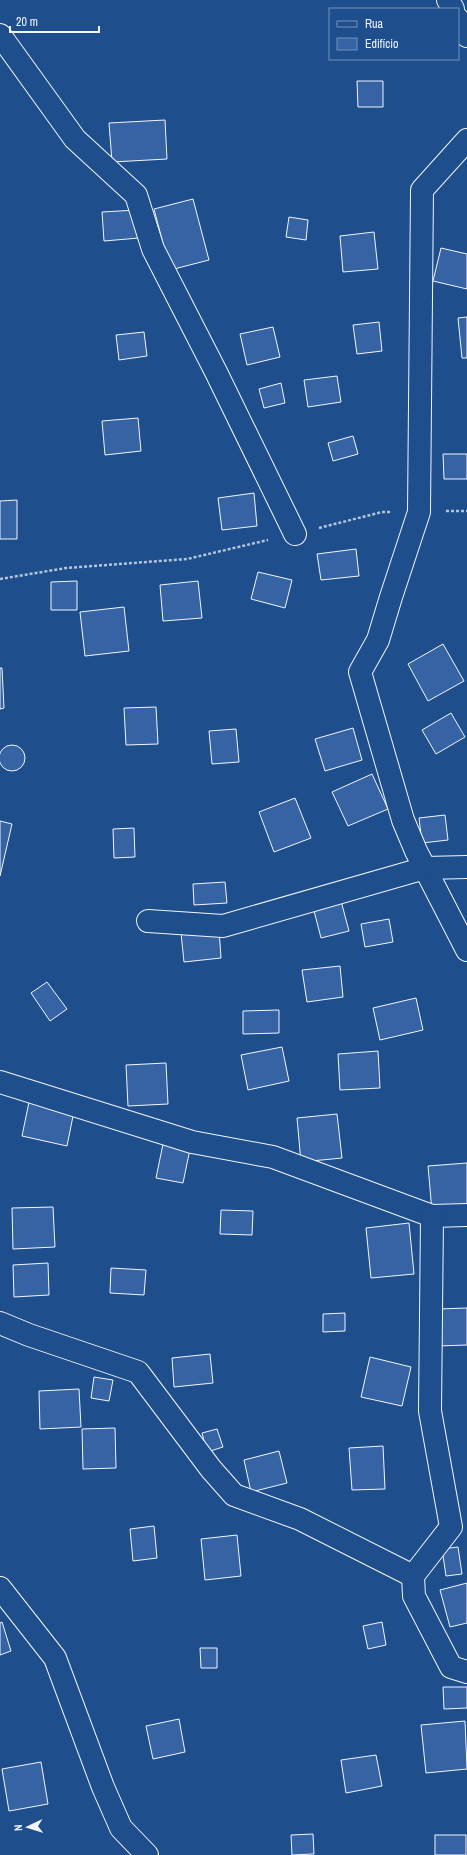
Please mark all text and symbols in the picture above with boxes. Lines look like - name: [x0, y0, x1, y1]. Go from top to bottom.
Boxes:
- scale bar: [10, 8, 99, 34]
- legend: [329, 8, 459, 60]
- text: 20 m: [16, 14, 38, 30]
- text: Rua: [365, 16, 384, 32]
- text: Edifício: [365, 36, 398, 52]
- north arrow: [8, 1807, 48, 1847]
- text: N: [11, 1824, 25, 1831]

